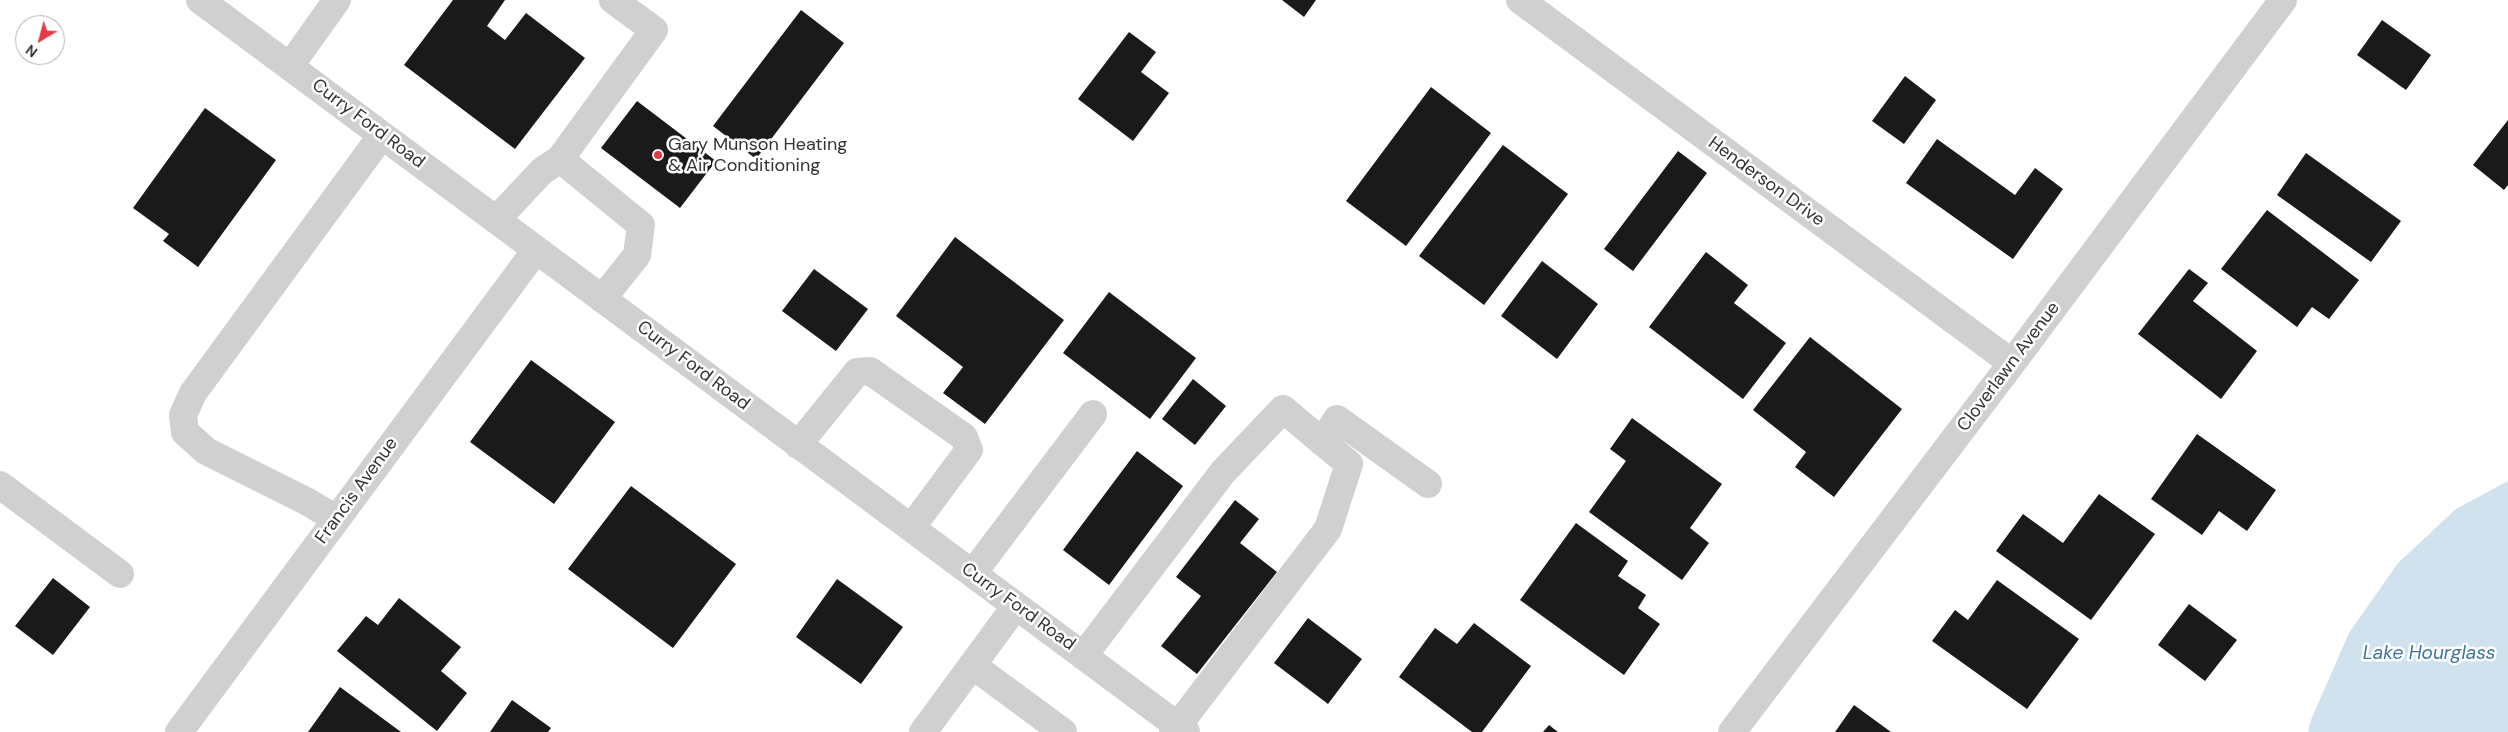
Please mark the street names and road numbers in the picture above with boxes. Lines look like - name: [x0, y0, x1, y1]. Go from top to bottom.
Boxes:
- street label: Curry Ford Road: [307, 75, 429, 173]
- street label: Henderson Drive: [1704, 133, 1828, 231]
- street label: Cloverlawn Avenue: [1953, 298, 2065, 436]
- street label: Curry Ford Road: [632, 317, 754, 415]
- street label: Francis Avenue: [311, 434, 403, 548]
- street label: Curry Ford Road: [957, 558, 1079, 656]

